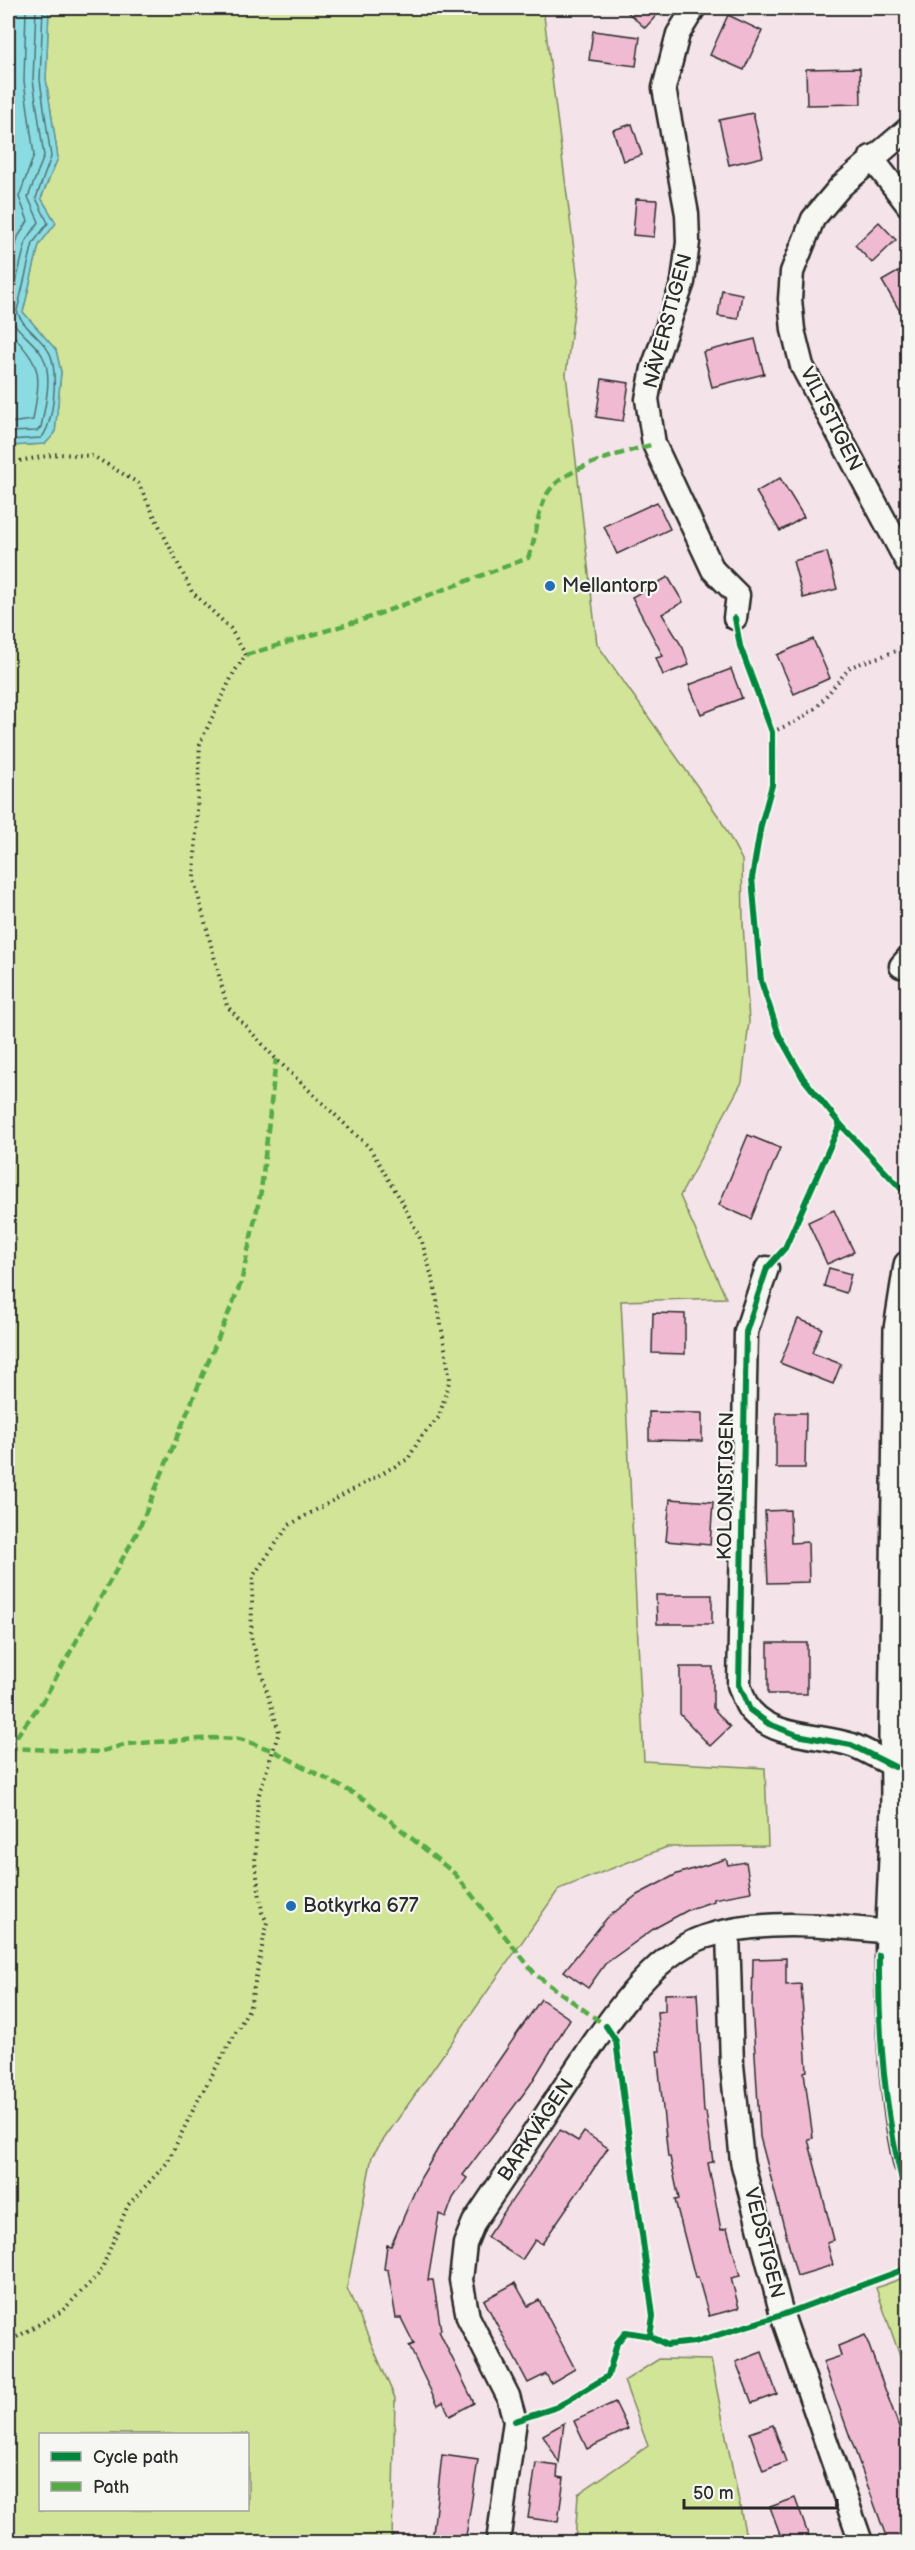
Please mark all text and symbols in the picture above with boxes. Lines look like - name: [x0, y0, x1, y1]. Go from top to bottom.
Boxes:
- street label: NÄVERSTIGEN: [638, 251, 698, 391]
- street label: VILTSTIGEN: [795, 363, 867, 475]
- place label: Mellantorp: [562, 574, 658, 598]
- marker: Mellantorp: [543, 579, 557, 593]
- street label: KOLONISTIGEN: [713, 1412, 739, 1560]
- place label: Botkyrka 677: [303, 1894, 419, 1918]
- marker: Botkyrka 677: [284, 1899, 298, 1913]
- street label: BARKVÄGEN: [493, 2074, 579, 2186]
- street label: VEDSTIGEN: [739, 2185, 789, 2301]
- legend: [39, 2433, 249, 2511]
- text: Cycle path: [93, 2447, 179, 2468]
- scale bar: [684, 2472, 837, 2510]
- text: Path: [93, 2477, 129, 2498]
- text: 50 m: [693, 2483, 734, 2504]

